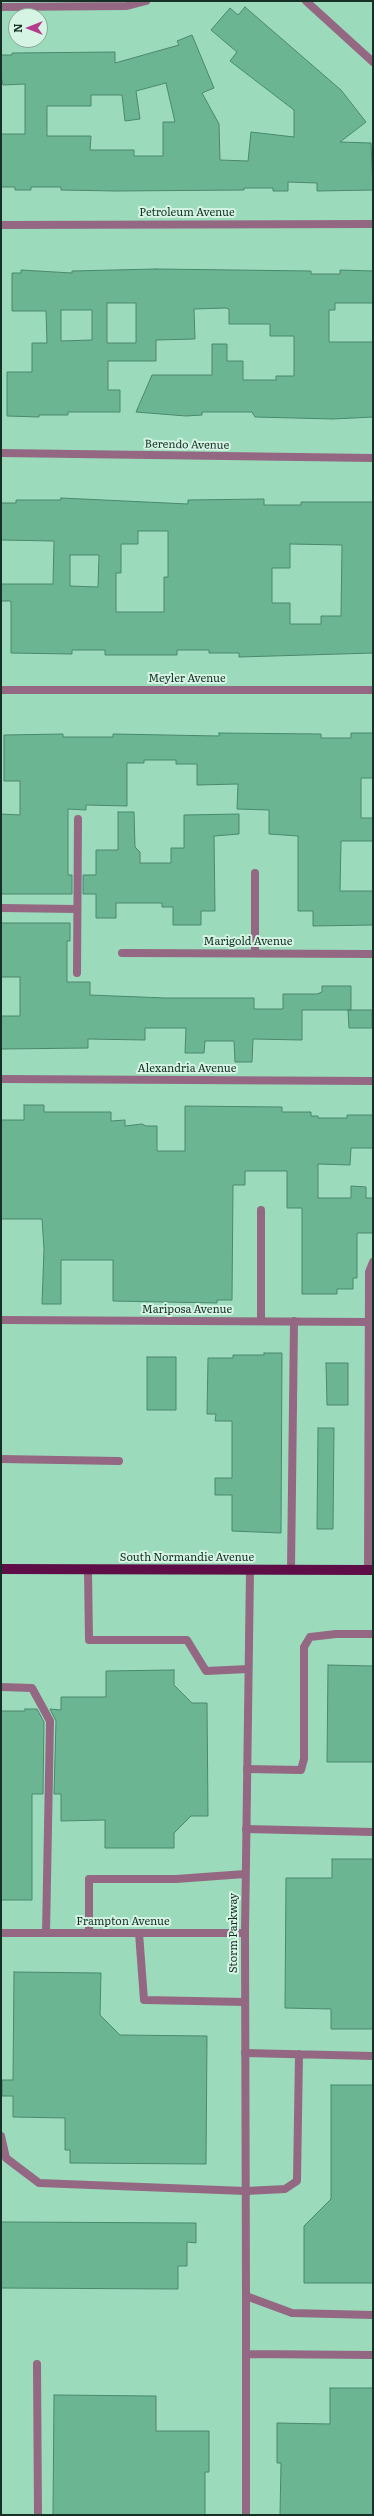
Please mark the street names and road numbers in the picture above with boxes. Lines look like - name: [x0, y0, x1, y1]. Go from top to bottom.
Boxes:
- street label: Petroleum Avenue: [139, 206, 235, 220]
- street label: Berendo Avenue: [145, 438, 229, 452]
- street label: Meyler Avenue: [148, 672, 226, 686]
- street label: Marigold Avenue: [204, 935, 292, 949]
- street label: Alexandria Avenue: [138, 1062, 236, 1076]
- street label: Mariposa Avenue: [142, 1303, 232, 1317]
- street label: South Normandie Avenue: [120, 1551, 254, 1565]
- street label: Storm Parkway: [227, 1893, 241, 1973]
- street label: Frampton Avenue: [76, 1915, 170, 1929]

